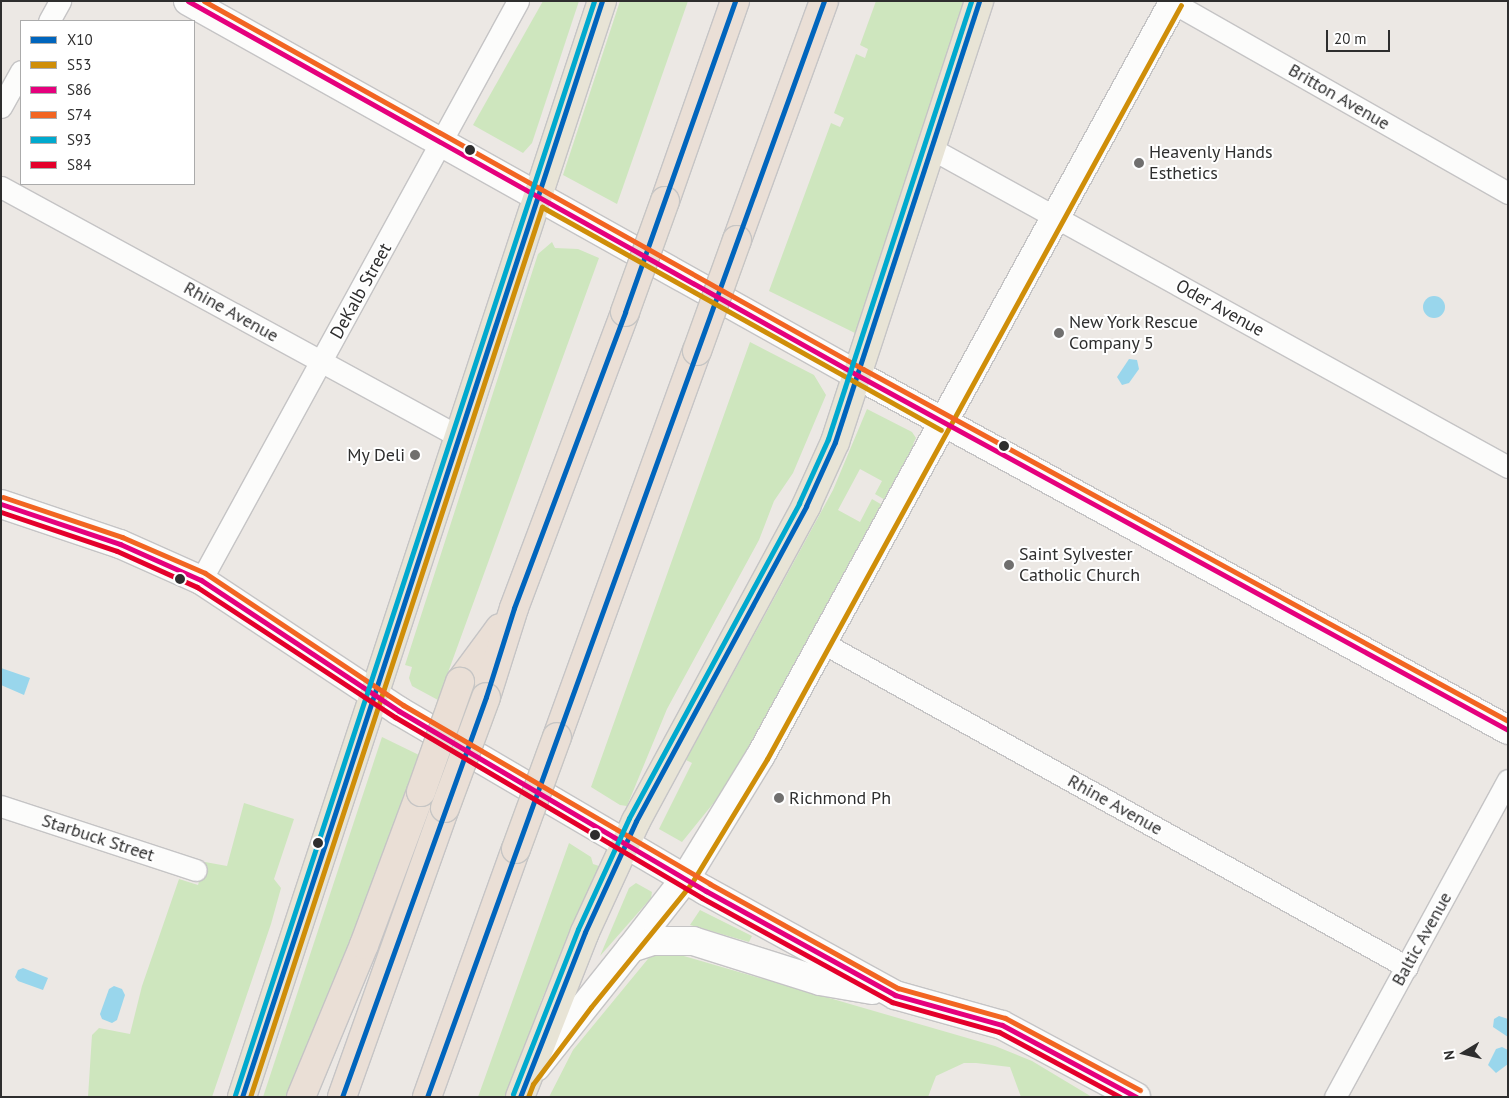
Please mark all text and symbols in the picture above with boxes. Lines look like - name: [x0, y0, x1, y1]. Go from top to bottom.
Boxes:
- legend: [20, 20, 195, 185]
- scale bar: [1329, 20, 1393, 52]
- text: 20 m: [1334, 29, 1367, 48]
- text: X10: [67, 30, 93, 49]
- text: S53: [67, 55, 91, 74]
- street label: Britton Avenue: [1284, 59, 1394, 135]
- text: S86: [67, 80, 91, 99]
- text: S74: [67, 105, 91, 124]
- text: S93: [67, 130, 91, 149]
- place label: Heavenly Hands Esthetics: [1149, 142, 1273, 184]
- unlabelled marker: [465, 145, 475, 155]
- text: S84: [67, 155, 91, 174]
- marker: Heavenly Hands Esthetics: [1133, 157, 1145, 169]
- street label: DeKalb Street: [326, 239, 396, 343]
- street label: Oder Avenue: [1172, 275, 1268, 341]
- street label: Rhine Avenue: [180, 277, 282, 347]
- place label: New York Rescue Company 5: [1069, 312, 1199, 354]
- marker: New York Rescue Company 5: [1053, 327, 1065, 339]
- unlabelled marker: [999, 441, 1009, 451]
- place label: My Deli: [347, 444, 405, 466]
- marker: My Deli: [409, 449, 421, 461]
- place label: Saint Sylvester Catholic Church: [1019, 544, 1140, 586]
- marker: Saint Sylvester Catholic Church: [1003, 559, 1015, 571]
- unlabelled marker: [175, 574, 185, 584]
- street label: Rhine Avenue: [1064, 770, 1166, 840]
- place label: Richmond Ph: [789, 787, 891, 809]
- marker: Richmond Ph: [773, 792, 785, 804]
- street label: Starbuck Street: [39, 810, 157, 866]
- unlabelled marker: [590, 830, 600, 840]
- unlabelled marker: [313, 838, 323, 848]
- street label: Baltic Avenue: [1387, 888, 1457, 990]
- north arrow: [1439, 1028, 1489, 1078]
- text: N: [1440, 1049, 1459, 1061]

